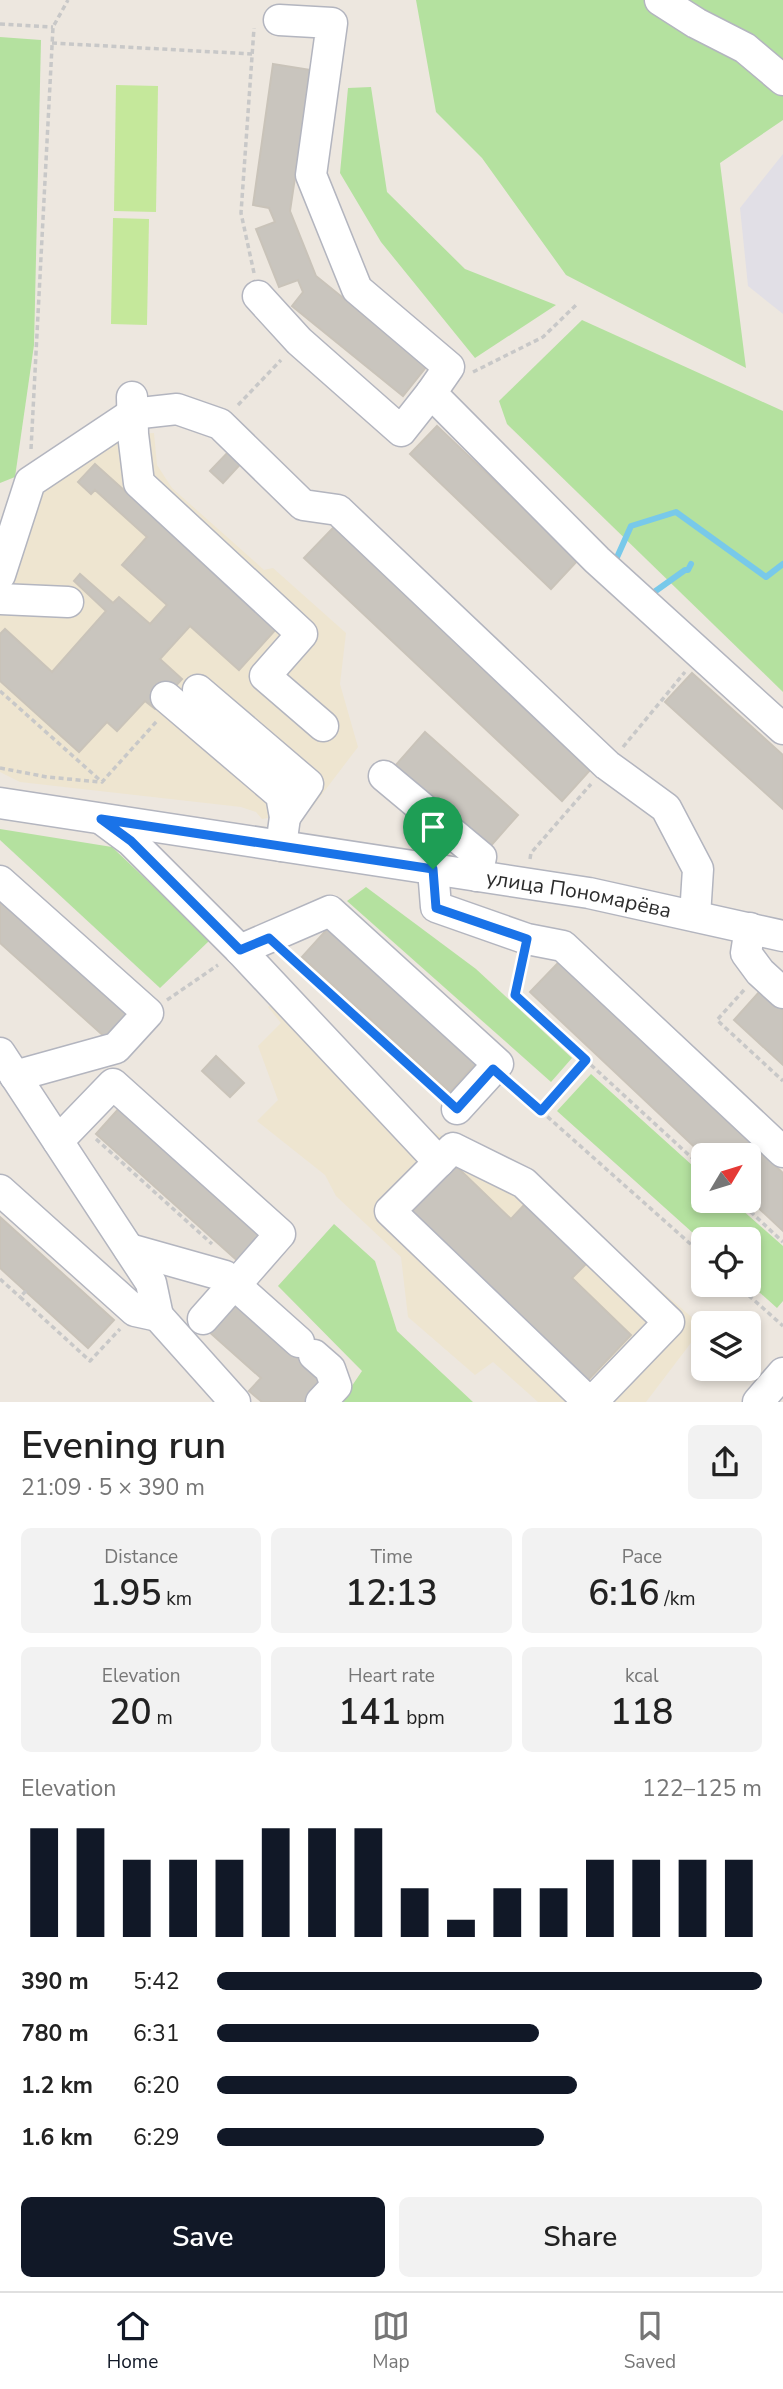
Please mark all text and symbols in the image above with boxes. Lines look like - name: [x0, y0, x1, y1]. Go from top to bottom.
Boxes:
- pin: [403, 797, 463, 869]
- icon: arrive: [414, 808, 452, 846]
- street label: улица Пономарёва: [484, 863, 674, 925]
- north arrow: [691, 1143, 761, 1213]
- map controls: [691, 1143, 761, 1381]
- button: locate: [691, 1227, 761, 1297]
- button: layers: [691, 1311, 761, 1381]
- text: Evening run: [21, 1420, 226, 1471]
- button: share: [688, 1425, 762, 1499]
- text: 21:09 · 5 × 390 m: [21, 1472, 205, 1503]
- text: Distance: [104, 1544, 178, 1570]
- text: Time: [370, 1544, 413, 1570]
- text: Pace: [622, 1544, 662, 1570]
- text: 1.95: [90, 1570, 161, 1617]
- text: 12:13: [345, 1570, 438, 1617]
- text: 6:16: [588, 1570, 659, 1617]
- text: km: [161, 1586, 192, 1612]
- text: /km: [659, 1586, 695, 1612]
- text: Elevation: [102, 1663, 181, 1689]
- text: Heart rate: [348, 1663, 435, 1689]
- text: kcal: [625, 1663, 659, 1689]
- text: 20: [110, 1689, 152, 1736]
- text: 141: [338, 1689, 401, 1736]
- text: 118: [610, 1689, 673, 1736]
- text: m: [152, 1705, 173, 1731]
- text: bpm: [401, 1705, 445, 1731]
- text: Elevation: [21, 1773, 116, 1804]
- text: 122–125 m: [642, 1773, 762, 1804]
- text: 390 m: [21, 1966, 89, 1997]
- text: 5:42: [133, 1966, 180, 1997]
- text: 780 m: [21, 2018, 89, 2049]
- text: 6:31: [133, 2018, 180, 2049]
- text: 1.2 km: [21, 2070, 93, 2101]
- text: 6:20: [133, 2070, 180, 2101]
- text: 1.6 km: [21, 2122, 93, 2153]
- text: 6:29: [133, 2122, 180, 2153]
- button: Save: [21, 2197, 385, 2277]
- button: Share: [399, 2197, 762, 2277]
- tab: Home: [107, 2307, 158, 2375]
- tab: Map: [372, 2307, 410, 2375]
- tab: Saved: [624, 2307, 676, 2375]

